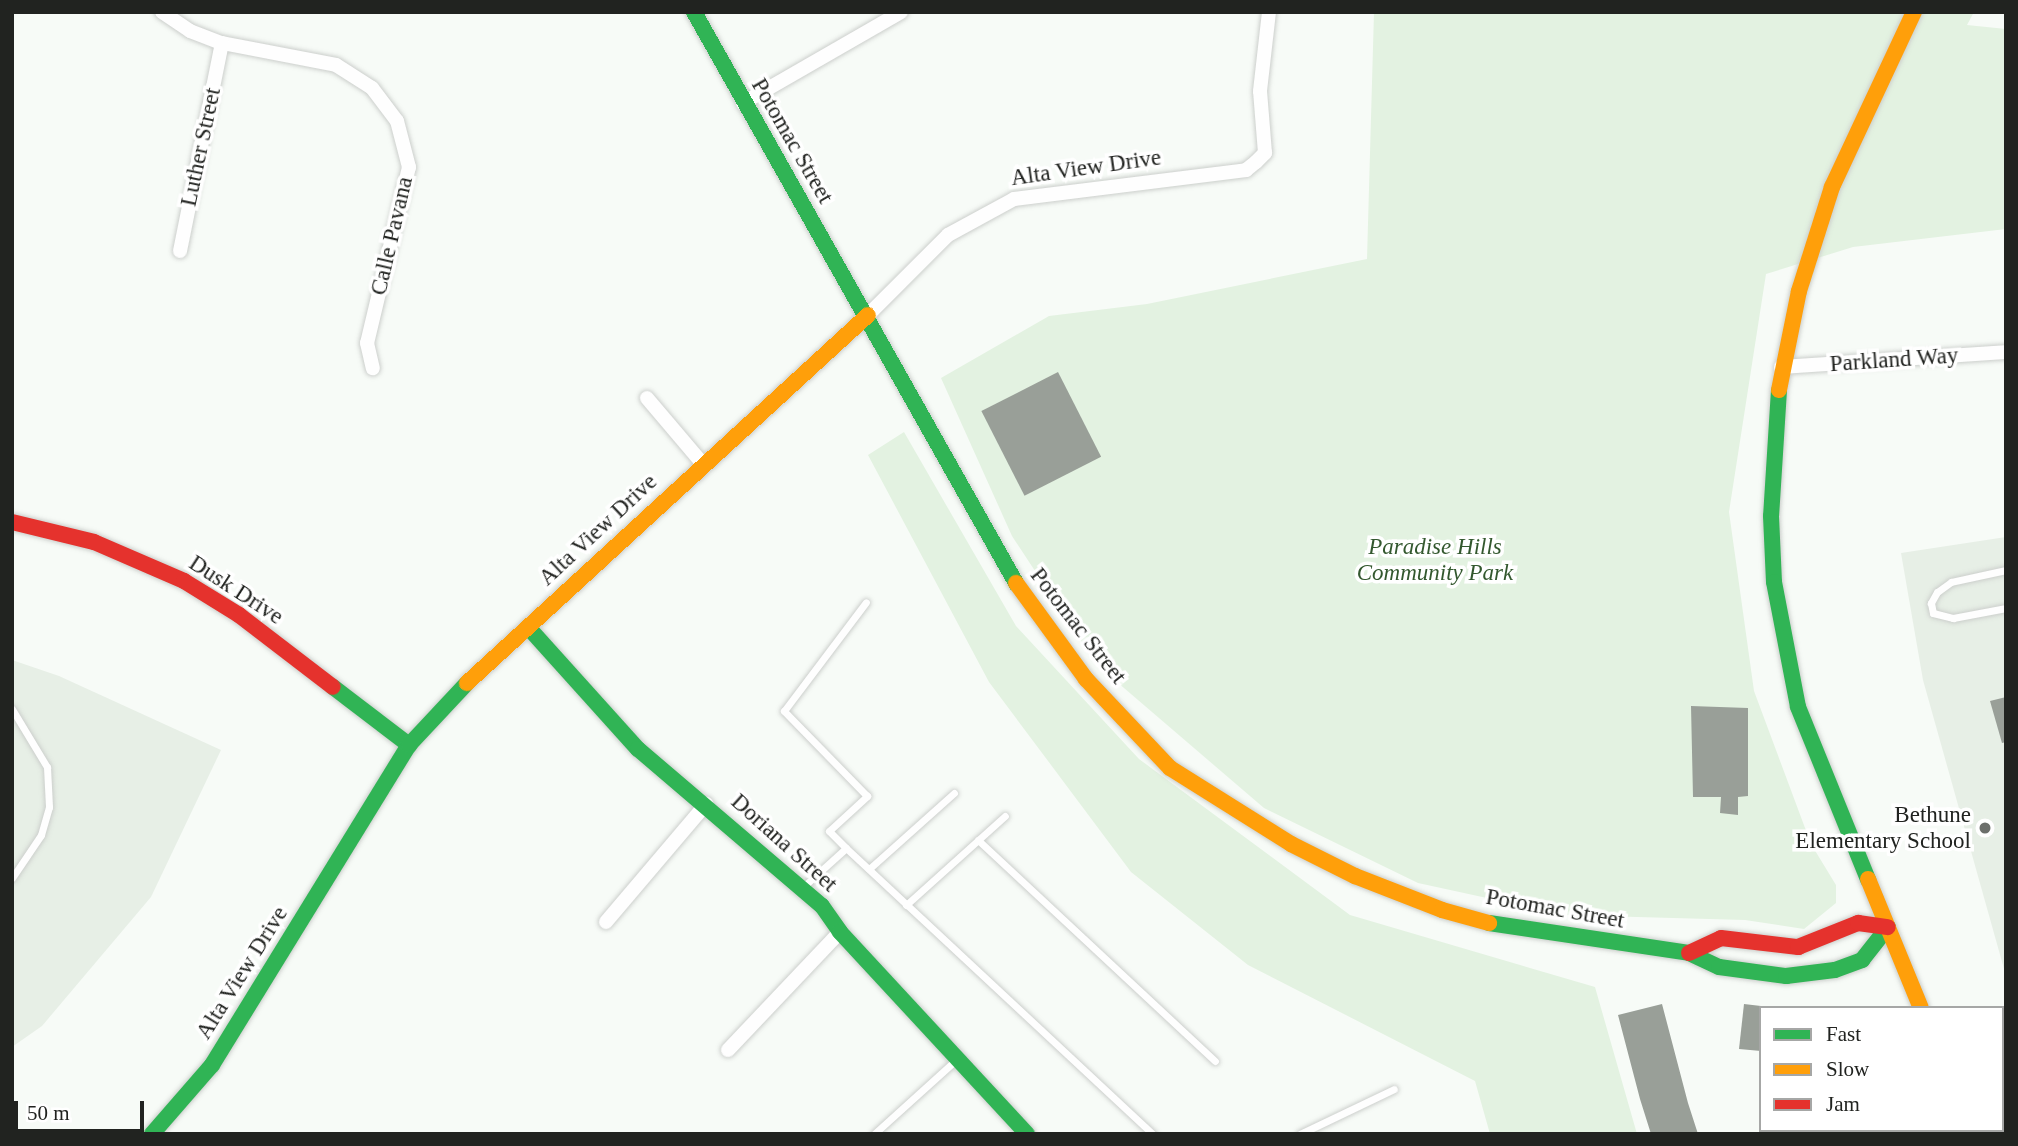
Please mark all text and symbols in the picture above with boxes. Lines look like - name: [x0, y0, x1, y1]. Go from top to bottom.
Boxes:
- street label: Potomac Street: [745, 74, 839, 208]
- street label: Luther Street: [175, 85, 227, 209]
- street label: Alta View Drive: [1009, 144, 1163, 192]
- street label: Calle Pavana: [365, 174, 419, 298]
- street label: Parkland Way: [1829, 342, 1959, 378]
- street label: Alta View Drive: [533, 468, 663, 592]
- park label: Paradise Hills Community Park: [1357, 533, 1513, 587]
- street label: Dusk Drive: [184, 549, 288, 631]
- street label: Potomac Street: [1024, 562, 1132, 690]
- street label: Doriana Street: [725, 788, 843, 898]
- place label: Bethune Elementary School: [1795, 801, 1971, 855]
- marker: Bethune Elementary School: [1977, 820, 1993, 836]
- street label: Potomac Street: [1484, 883, 1626, 935]
- street label: Alta View Drive: [190, 901, 294, 1045]
- legend: [1759, 1006, 2004, 1132]
- text: Fast: [1826, 1022, 1861, 1046]
- text: Slow: [1826, 1057, 1869, 1081]
- scale bar: [18, 1086, 147, 1130]
- text: Jam: [1826, 1092, 1860, 1116]
- text: 50 m: [27, 1101, 70, 1125]

